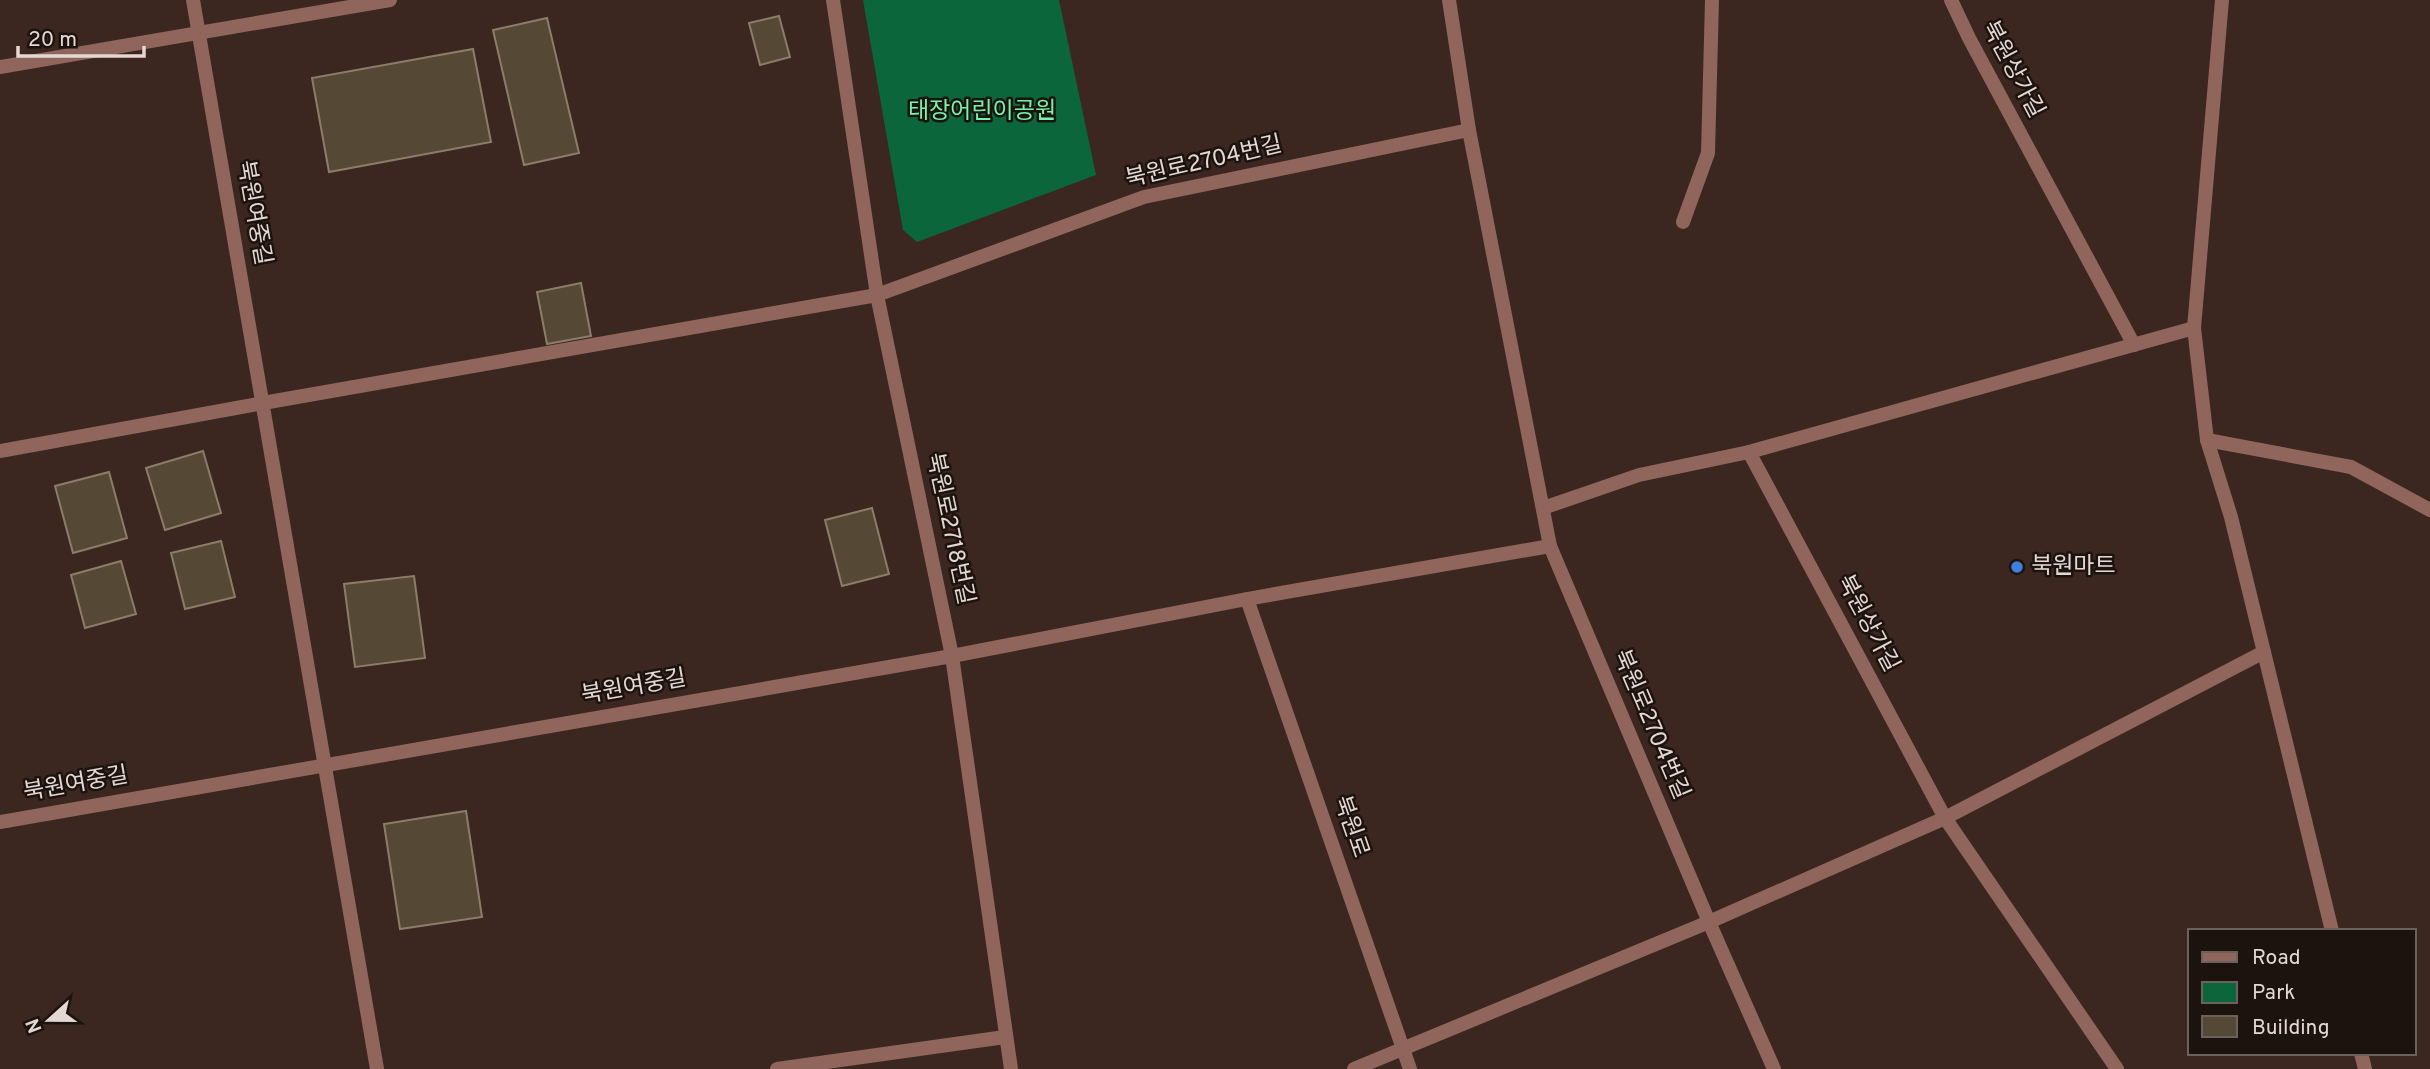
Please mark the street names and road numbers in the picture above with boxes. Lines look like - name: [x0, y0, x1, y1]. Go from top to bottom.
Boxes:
- street label: 북원상가길: [1974, 16, 2050, 124]
- street label: 북원로2704번길: [1123, 131, 1285, 195]
- street label: 북원여중길: [230, 158, 276, 268]
- street label: 북원로2718번길: [919, 450, 979, 608]
- street label: 북원상가길: [1829, 570, 1905, 678]
- street label: 북원로2704번길: [1605, 646, 1695, 804]
- street label: 북원여중길: [579, 665, 689, 711]
- street label: 북원여중길: [21, 762, 131, 808]
- street label: 북원로: [1326, 792, 1374, 862]

